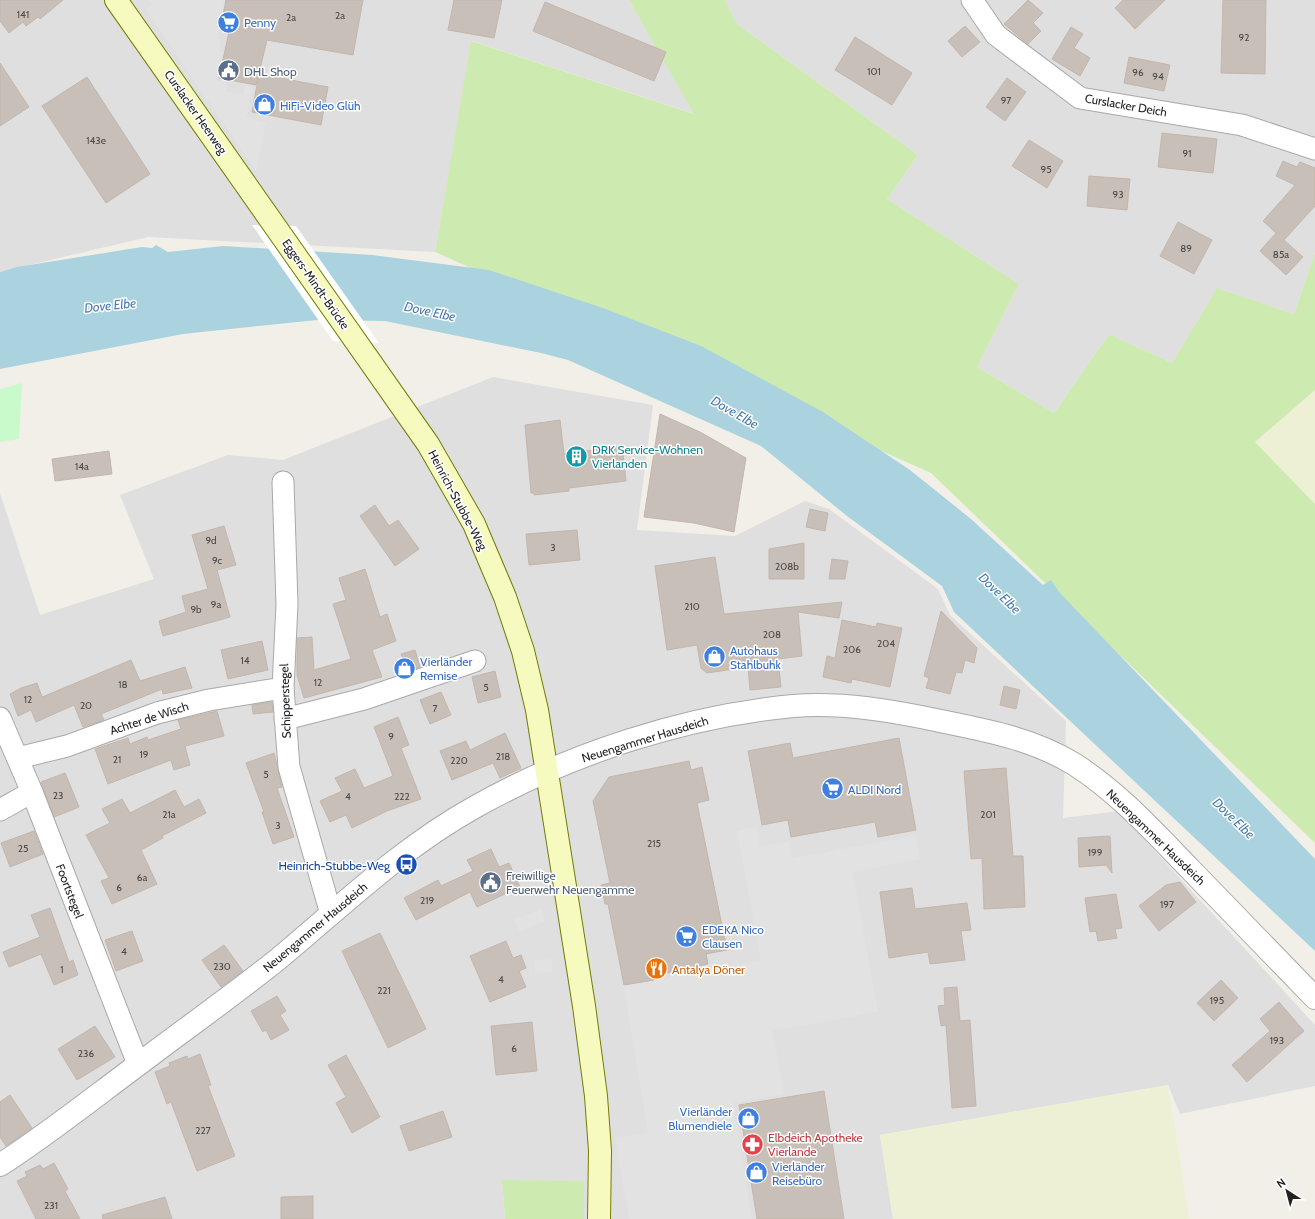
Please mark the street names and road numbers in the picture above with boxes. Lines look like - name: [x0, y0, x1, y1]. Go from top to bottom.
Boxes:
- street label: Curslacker Heerweg: [161, 67, 231, 158]
- street label: Curslacker Deich: [1084, 90, 1168, 120]
- street label: Eggers-Mindt-Brücke: [279, 236, 353, 332]
- street label: Heinrich-Stubbe-Weg: [425, 447, 491, 554]
- street label: Schipperstegel: [276, 663, 294, 739]
- street label: Achter de Wisch: [108, 698, 190, 738]
- street label: Neuengammer Hausdeich: [580, 713, 710, 765]
- street label: Neuengammer Hausdeich: [1103, 786, 1209, 888]
- street label: Foortstegel: [53, 862, 87, 920]
- street label: Neuengammer Hausdeich: [260, 879, 370, 975]

